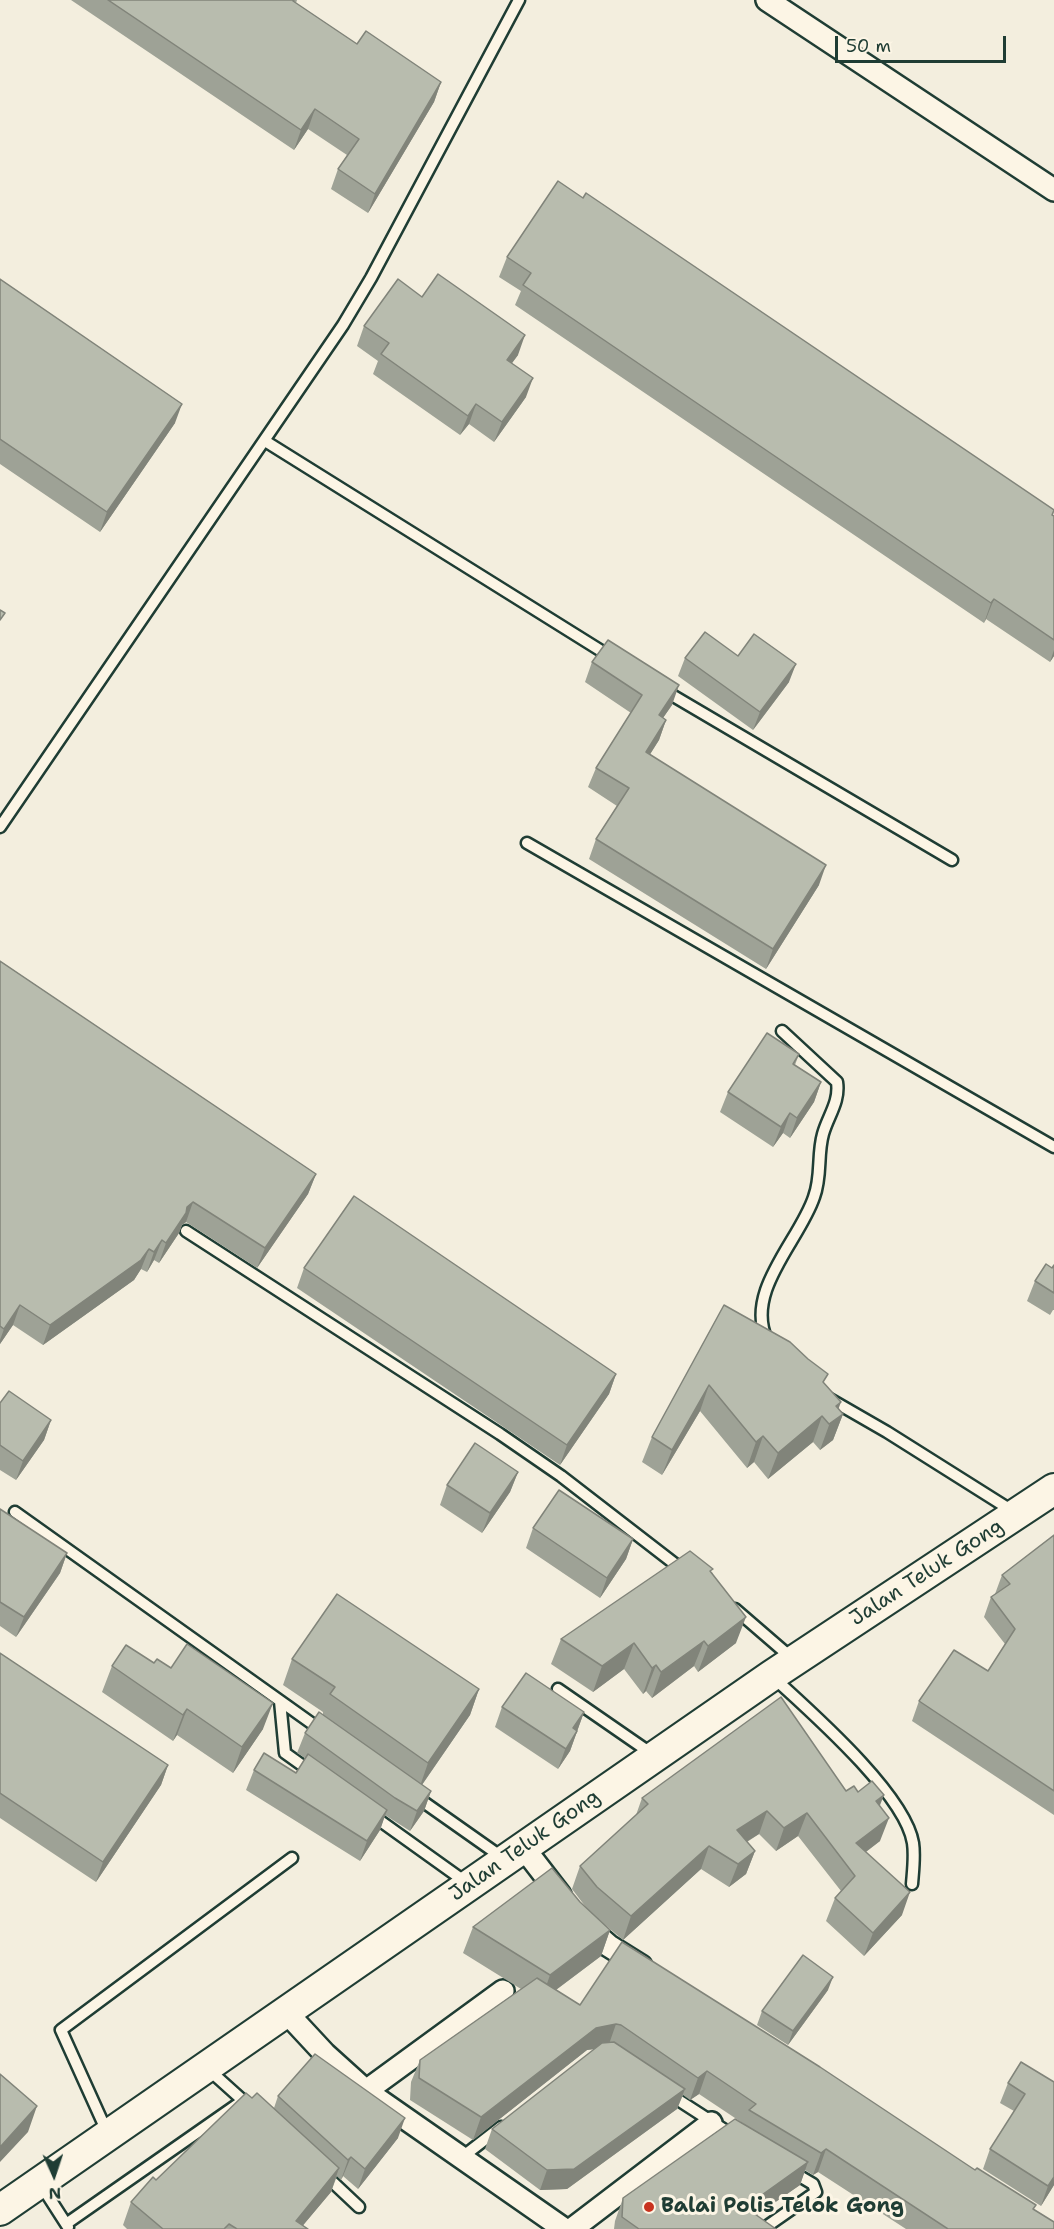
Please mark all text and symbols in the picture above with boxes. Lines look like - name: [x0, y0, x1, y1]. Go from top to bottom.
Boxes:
- scale bar: [838, 24, 1009, 62]
- text: 50 m: [846, 34, 891, 58]
- street label: Jalan Teluk Gong: [845, 1514, 1009, 1632]
- street label: Jalan Teluk Gong: [445, 1785, 605, 1907]
- north arrow: [24, 2145, 84, 2205]
- text: N: [48, 2183, 62, 2204]
- place label: Balai Polis Telok Gong: [661, 2194, 904, 2220]
- marker: Balai Polis Telok Gong: [642, 2200, 656, 2214]

